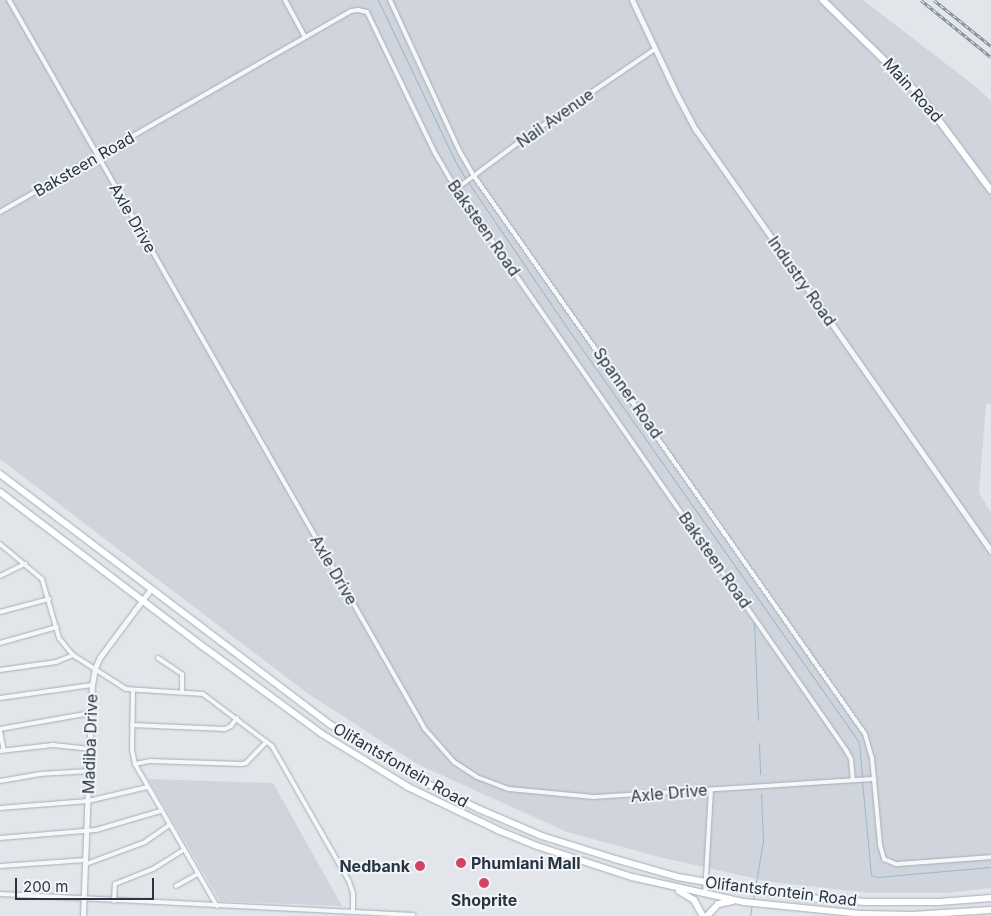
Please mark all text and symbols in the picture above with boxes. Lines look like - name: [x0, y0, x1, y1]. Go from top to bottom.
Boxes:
- street label: Main Road: [879, 54, 947, 126]
- street label: Nail Avenue: [513, 84, 597, 152]
- street label: Baksteen Road: [30, 127, 138, 201]
- street label: Baksteen Road: [444, 176, 524, 280]
- street label: Axle Drive: [105, 180, 161, 256]
- street label: Industry Road: [764, 232, 840, 330]
- street label: Spanner Road: [590, 344, 666, 442]
- street label: Baksteen Road: [675, 508, 755, 612]
- street label: Axle Drive: [306, 532, 362, 608]
- street label: Madiba Drive: [79, 694, 101, 794]
- street label: Olifantsfontein Road: [330, 718, 472, 812]
- street label: Axle Drive: [630, 780, 708, 806]
- place label: Phumlani Mall: [471, 853, 580, 873]
- place label: Nedbank: [339, 856, 410, 876]
- marker: Phumlani Mall: [455, 857, 467, 869]
- marker: Nedbank: [414, 860, 426, 872]
- scale bar: [18, 868, 156, 900]
- street label: Olifantsfontein Road: [704, 872, 858, 910]
- text: 200 m: [23, 877, 68, 896]
- marker: Shoprite: [478, 877, 490, 889]
- place label: Shoprite: [451, 890, 517, 910]

